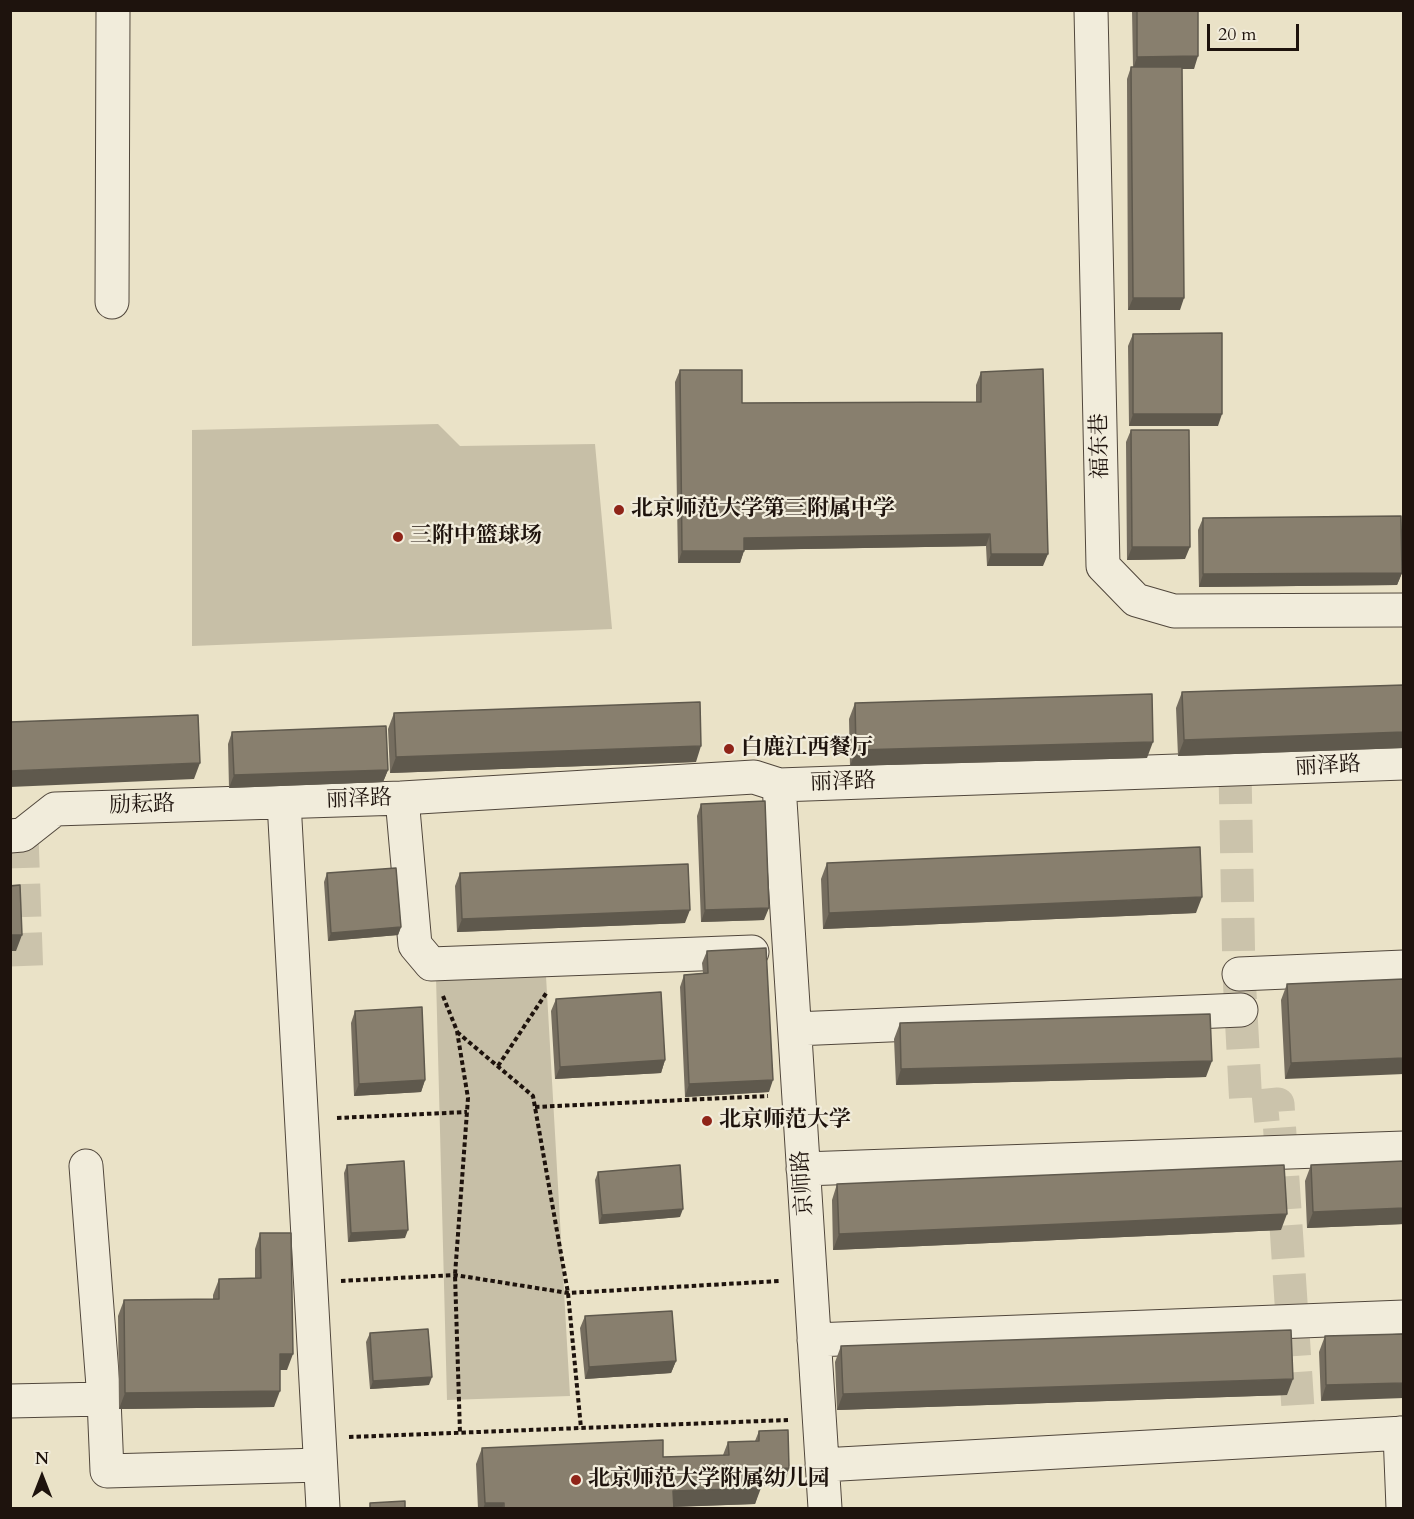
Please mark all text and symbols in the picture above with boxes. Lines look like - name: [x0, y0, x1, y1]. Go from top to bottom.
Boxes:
- scale bar: [1210, 12, 1302, 50]
- text: 20 m: [1218, 22, 1257, 47]
- street label: 福东巷: [1087, 413, 1115, 479]
- place label: 北京师范大学第三附属中学: [631, 497, 895, 523]
- marker: 北京师范大学第三附属中学: [612, 503, 626, 517]
- place label: 三附中篮球场: [410, 524, 542, 550]
- marker: 三附中篮球场: [391, 530, 405, 544]
- place label: 白鹿江西餐厅: [741, 736, 873, 762]
- marker: 白鹿江西餐厅: [722, 742, 736, 756]
- street label: 丽泽路: [1294, 752, 1362, 782]
- street label: 丽泽路: [810, 769, 876, 797]
- street label: 丽泽路: [326, 786, 392, 814]
- street label: 励耘路: [109, 792, 175, 820]
- place label: 北京师范大学: [719, 1108, 851, 1134]
- marker: 北京师范大学: [700, 1114, 714, 1128]
- street label: 京师路: [789, 1149, 819, 1217]
- north arrow: [12, 1447, 72, 1507]
- text: N: [35, 1448, 49, 1470]
- place label: 北京师范大学附属幼儿园: [588, 1467, 830, 1493]
- marker: 北京师范大学附属幼儿园: [569, 1473, 583, 1487]

